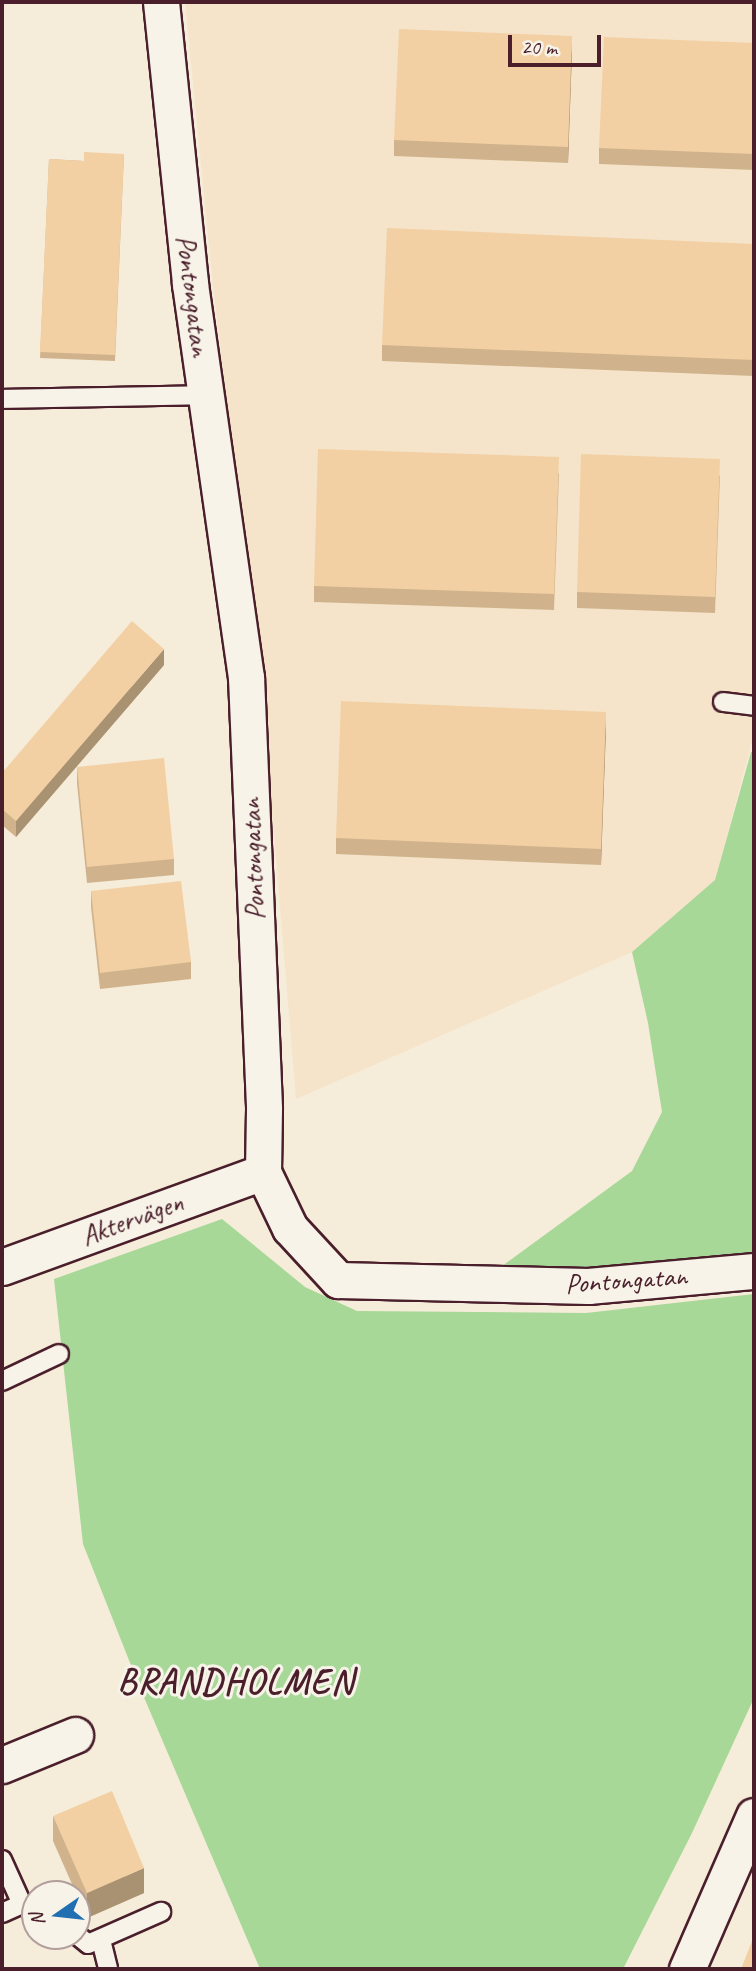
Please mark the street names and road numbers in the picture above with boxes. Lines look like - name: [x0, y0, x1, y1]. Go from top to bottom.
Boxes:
- street label: Pontongatan: [169, 233, 217, 359]
- street label: Pontongatan: [234, 797, 272, 921]
- street label: Aktervägen: [77, 1185, 187, 1253]
- street label: Pontongatan: [564, 1259, 688, 1301]

